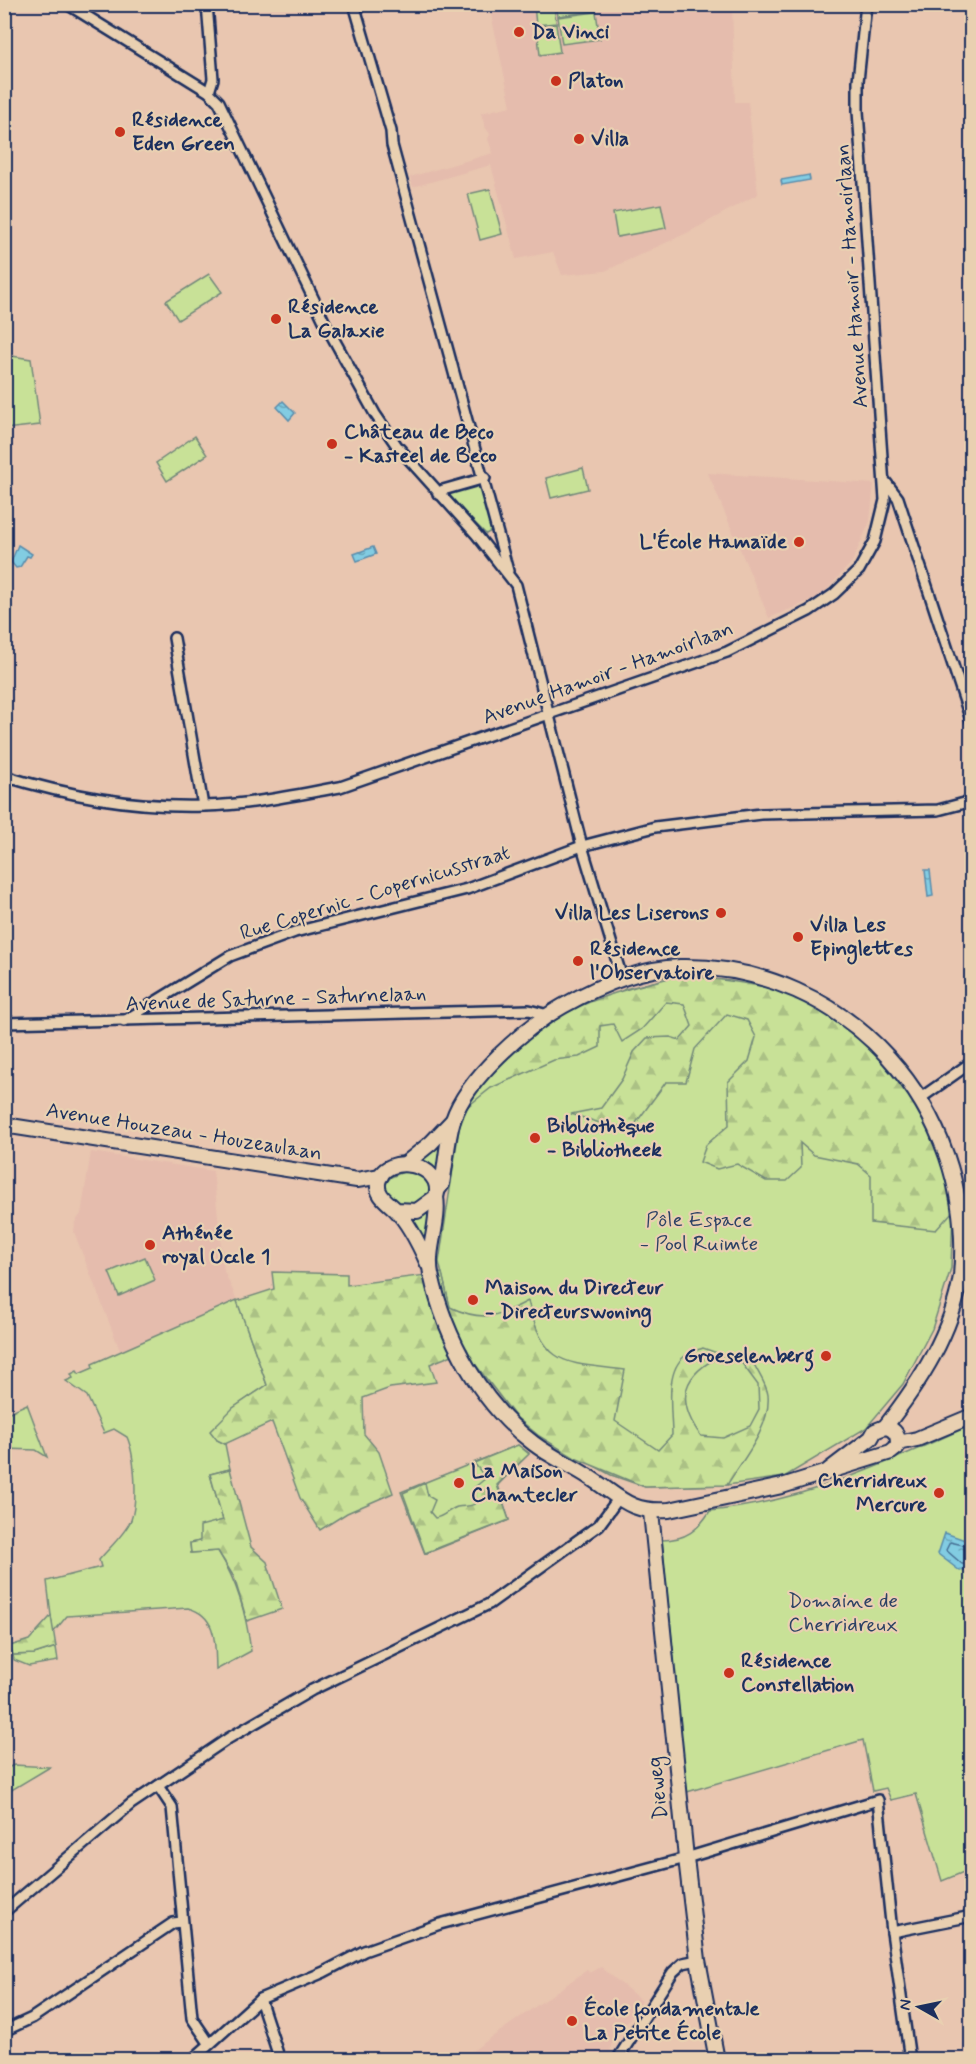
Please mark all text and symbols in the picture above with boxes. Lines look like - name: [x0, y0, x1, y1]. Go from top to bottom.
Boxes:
- place label: Da Vinci: [531, 18, 610, 46]
- marker: Da Vinci: [512, 25, 526, 39]
- place label: Platon: [568, 67, 624, 95]
- marker: Platon: [549, 74, 563, 88]
- place label: Résidence Eden Green: [132, 106, 235, 158]
- marker: Résidence Eden Green: [113, 125, 127, 139]
- place label: Villa: [591, 125, 629, 153]
- marker: Villa: [572, 132, 586, 146]
- street label: Avenue Hamoir - Hamoirlaan: [829, 143, 875, 409]
- place label: Résidence La Galaxie: [288, 293, 385, 345]
- marker: Résidence La Galaxie: [269, 312, 283, 326]
- place label: Château de Beco - Kasteel de Beco: [344, 418, 497, 470]
- marker: Château de Beco - Kasteel de Beco: [325, 437, 339, 451]
- place label: L'École Hamaïde: [640, 528, 788, 556]
- marker: L'École Hamaïde: [792, 535, 806, 549]
- street label: Avenue Hamoir - Hamoirlaan: [479, 615, 737, 731]
- street label: Rue Copernic - Copernicusstraat: [237, 838, 514, 947]
- place label: Villa Les Liserons: [555, 899, 710, 927]
- marker: Villa Les Liserons: [714, 906, 728, 920]
- place label: Villa Les Epinglettes: [810, 911, 914, 965]
- marker: Villa Les Epinglettes: [791, 930, 805, 944]
- place label: Résidence l'Observatoire: [590, 935, 714, 987]
- marker: Résidence l'Observatoire: [571, 954, 585, 968]
- street label: Avenue de Saturne - Saturnelaan: [125, 980, 427, 1018]
- street label: Avenue Houzeau - Houzeaulaan: [44, 1096, 324, 1168]
- place label: Bibliothèque - Bibliotheek: [547, 1112, 662, 1164]
- marker: Bibliothèque - Bibliotheek: [528, 1131, 542, 1145]
- park label: Pôle Espace - Pool Ruimte: [640, 1206, 758, 1258]
- place label: Athénée royal Uccle 1: [162, 1219, 270, 1271]
- marker: Athénée royal Uccle 1: [143, 1238, 157, 1252]
- place label: Maison du Directeur - Directeurswoning: [485, 1274, 664, 1328]
- marker: Maison du Directeur - Directeurswoning: [466, 1293, 480, 1307]
- place label: Groeselenberg: [684, 1342, 814, 1372]
- marker: Groeselenberg: [819, 1349, 833, 1363]
- place label: La Maison Chantecler: [471, 1457, 578, 1509]
- place label: Cherridreux Mercure: [817, 1467, 928, 1519]
- marker: La Maison Chantecler: [452, 1476, 466, 1490]
- marker: Cherridreux Mercure: [932, 1486, 946, 1500]
- park label: Domaine de Cherridreux: [788, 1587, 898, 1639]
- place label: Résidence Constellation: [741, 1647, 854, 1699]
- marker: Résidence Constellation: [722, 1666, 736, 1680]
- street label: Dieweg: [641, 1755, 676, 1821]
- north arrow: [889, 1977, 949, 2037]
- place label: École fondamentale La Petite École: [584, 1995, 760, 2047]
- text: N: [894, 1998, 917, 2012]
- marker: École fondamentale La Petite École: [565, 2014, 579, 2028]

